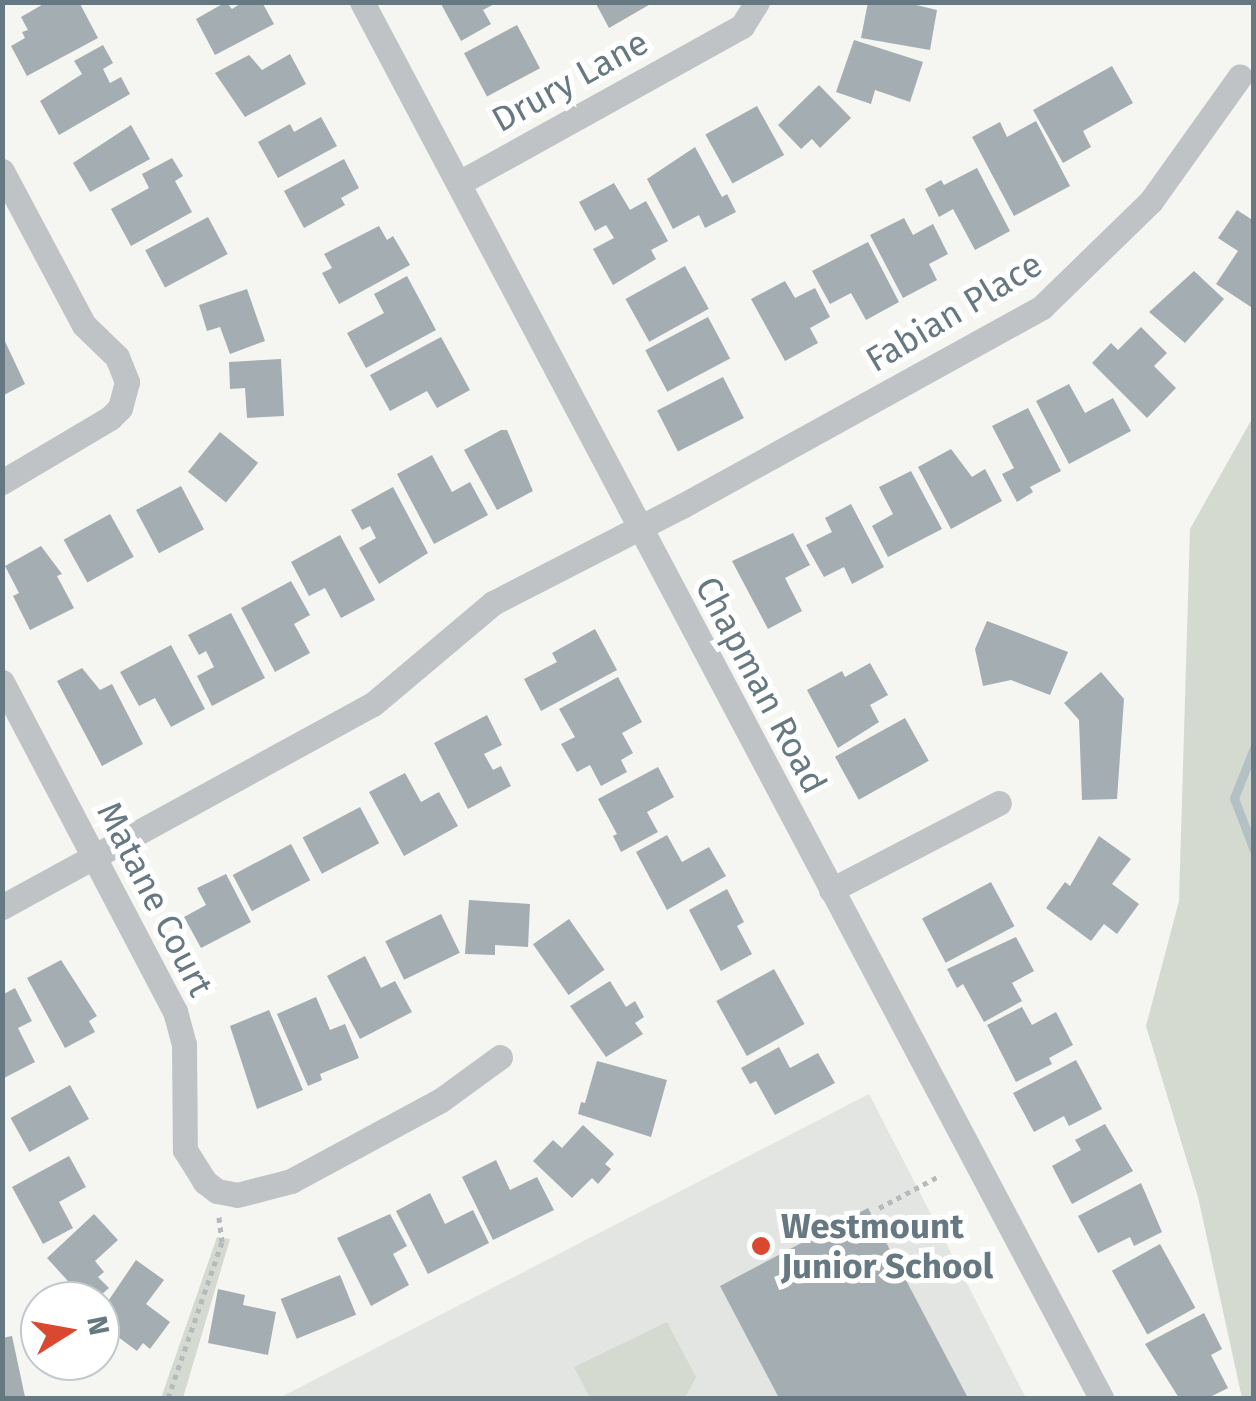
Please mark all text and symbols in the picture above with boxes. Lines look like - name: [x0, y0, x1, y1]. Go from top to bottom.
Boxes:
- street label: Drury Lane: [485, 21, 655, 141]
- street label: Fabian Place: [858, 243, 1050, 381]
- street label: Chapman Road: [686, 570, 836, 800]
- street label: Matane Court: [88, 795, 222, 1003]
- place label: Westmount Junior School: [781, 1205, 993, 1287]
- marker: Westmount Junior School: [750, 1235, 772, 1257]
- north arrow: [20, 1281, 120, 1381]
- text: N: [80, 1313, 116, 1338]

